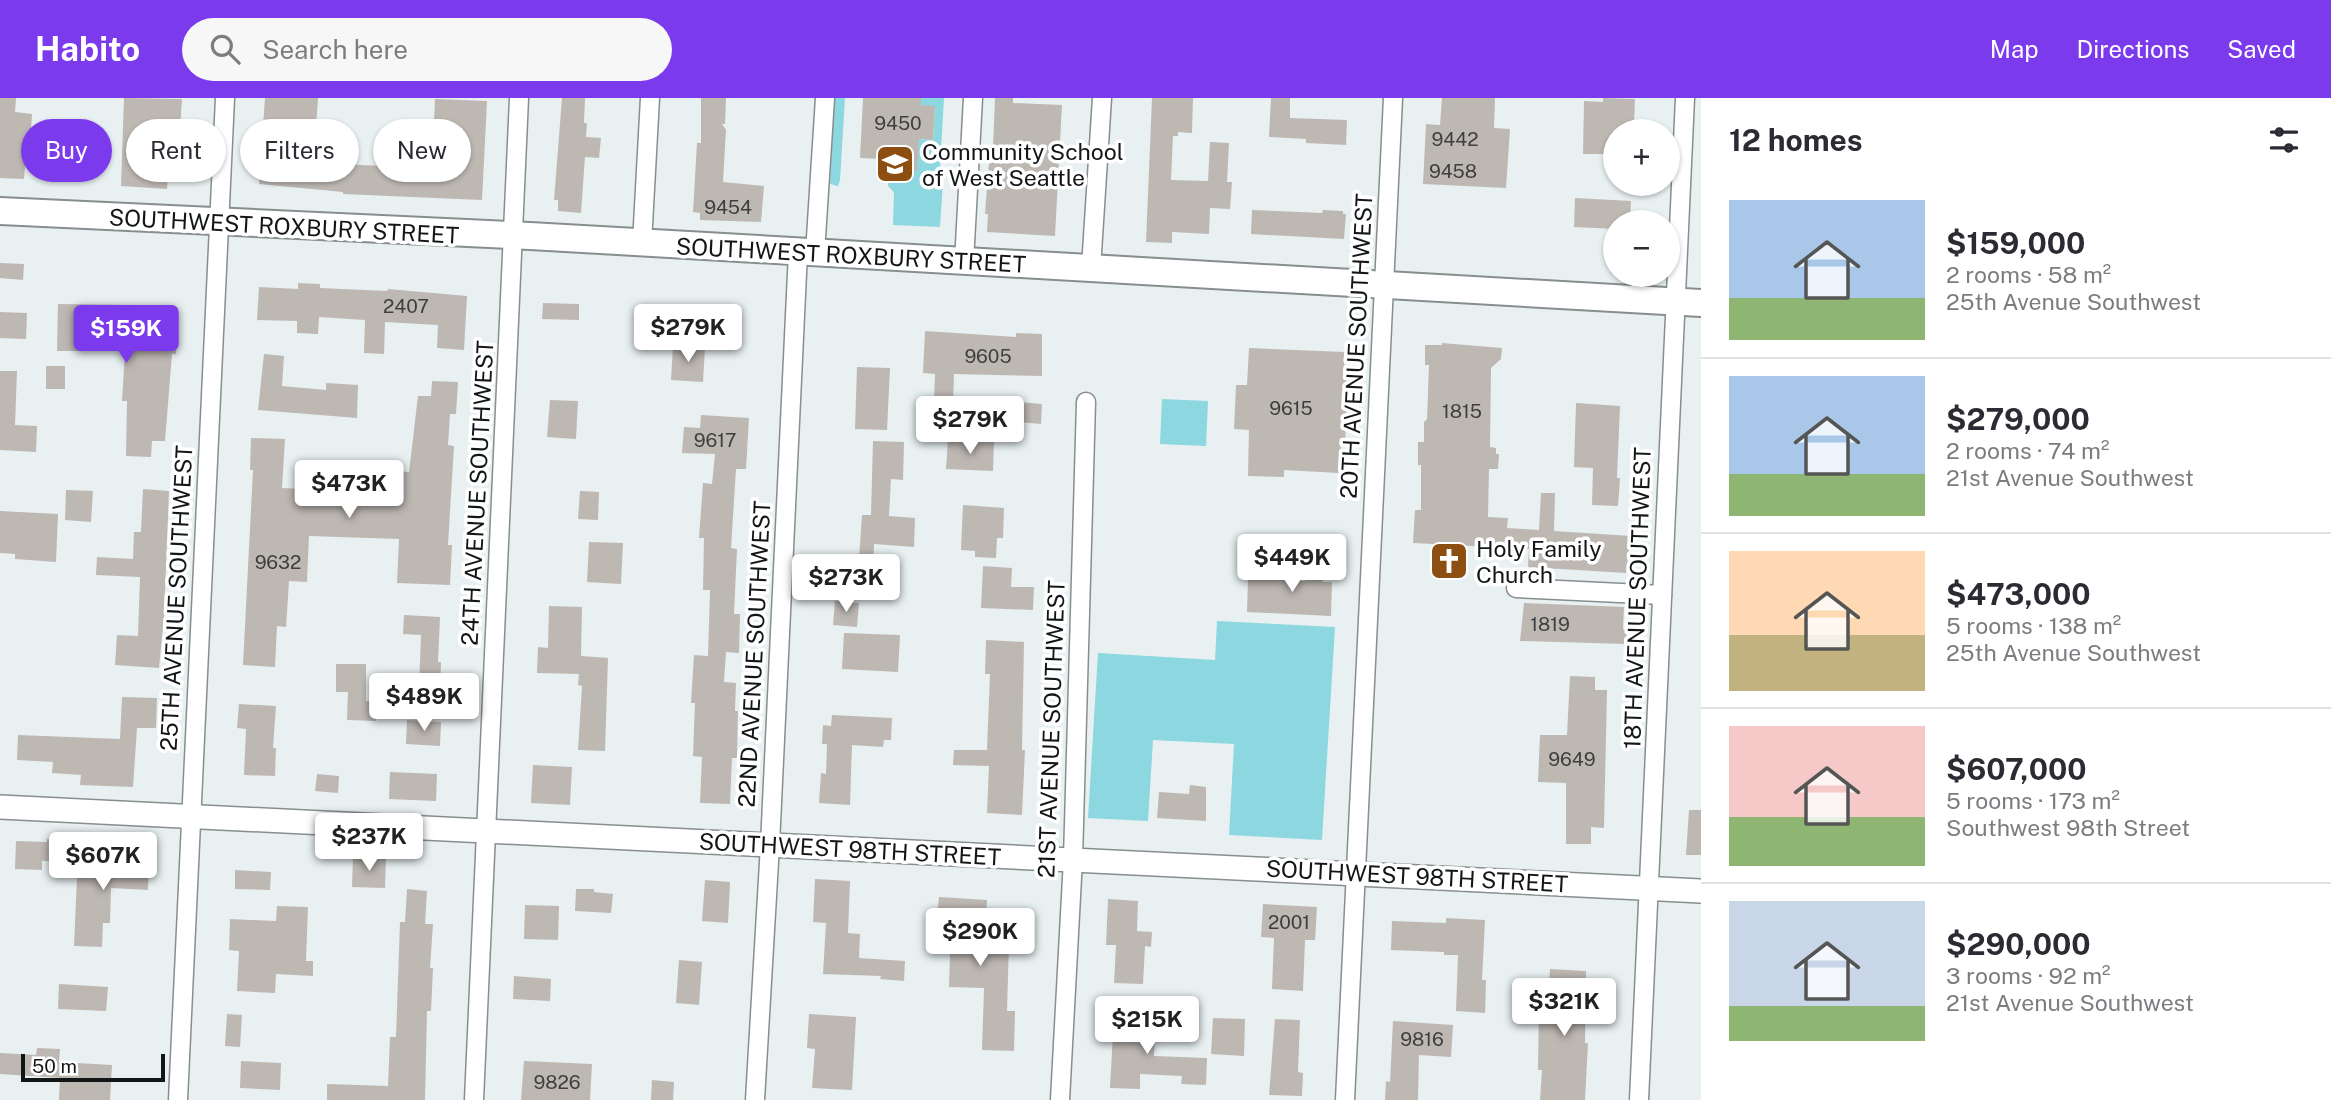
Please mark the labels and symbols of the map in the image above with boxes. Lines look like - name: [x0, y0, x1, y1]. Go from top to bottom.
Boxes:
- house number: 9450: [874, 112, 922, 134]
- house number: 9442: [1431, 128, 1479, 150]
- place label: Community School of West Seattle: [922, 138, 1124, 191]
- school or university icon: Community School of West Seattle: [874, 143, 916, 185]
- house number: 9458: [1429, 160, 1477, 182]
- street label: 20TH AVENUE SOUTHWEST: [1335, 192, 1377, 499]
- house number: 9454: [704, 196, 752, 218]
- street label: SOUTHWEST ROXBURY STREET: [108, 203, 460, 249]
- street label: SOUTHWEST ROXBURY STREET: [675, 232, 1027, 278]
- house number: 2407: [383, 295, 429, 317]
- pin: $279K: [639, 304, 737, 364]
- pin: $159K: [77, 306, 175, 365]
- street label: 24TH AVENUE SOUTHWEST: [456, 339, 498, 646]
- house number: 9605: [964, 345, 1012, 367]
- pin: $279K: [921, 396, 1019, 456]
- house number: 9615: [1269, 397, 1313, 419]
- house number: 1815: [1442, 400, 1482, 422]
- house number: 9617: [694, 429, 736, 451]
- street label: 25TH AVENUE SOUTHWEST: [155, 444, 198, 752]
- street label: 18TH AVENUE SOUTHWEST: [1618, 446, 1656, 749]
- pin: $473K: [300, 460, 398, 520]
- street label: 22ND AVENUE SOUTHWEST: [732, 500, 776, 808]
- pin: $449K: [1243, 534, 1341, 594]
- place label: Holy Family Church: [1476, 535, 1602, 588]
- church icon: Holy Family Church: [1428, 540, 1470, 582]
- house number: 9632: [255, 551, 301, 573]
- pin: $273K: [797, 554, 895, 614]
- street label: 21ST AVENUE SOUTHWEST: [1032, 579, 1070, 878]
- house number: 1819: [1530, 613, 1570, 635]
- pin: $489K: [375, 674, 473, 733]
- house number: 9649: [1548, 748, 1596, 770]
- pin: $237K: [320, 814, 418, 873]
- street label: SOUTHWEST 98TH STREET: [698, 828, 1002, 870]
- pin: $607K: [54, 832, 152, 892]
- street label: SOUTHWEST 98TH STREET: [1265, 855, 1569, 897]
- pin: $290K: [931, 908, 1029, 968]
- house number: 2001: [1268, 911, 1310, 933]
- pin: $321K: [1515, 978, 1613, 1038]
- pin: $215K: [1098, 996, 1196, 1056]
- house number: 9816: [1400, 1028, 1444, 1050]
- scale bar: [21, 1051, 164, 1083]
- house number: 9826: [533, 1071, 581, 1093]

